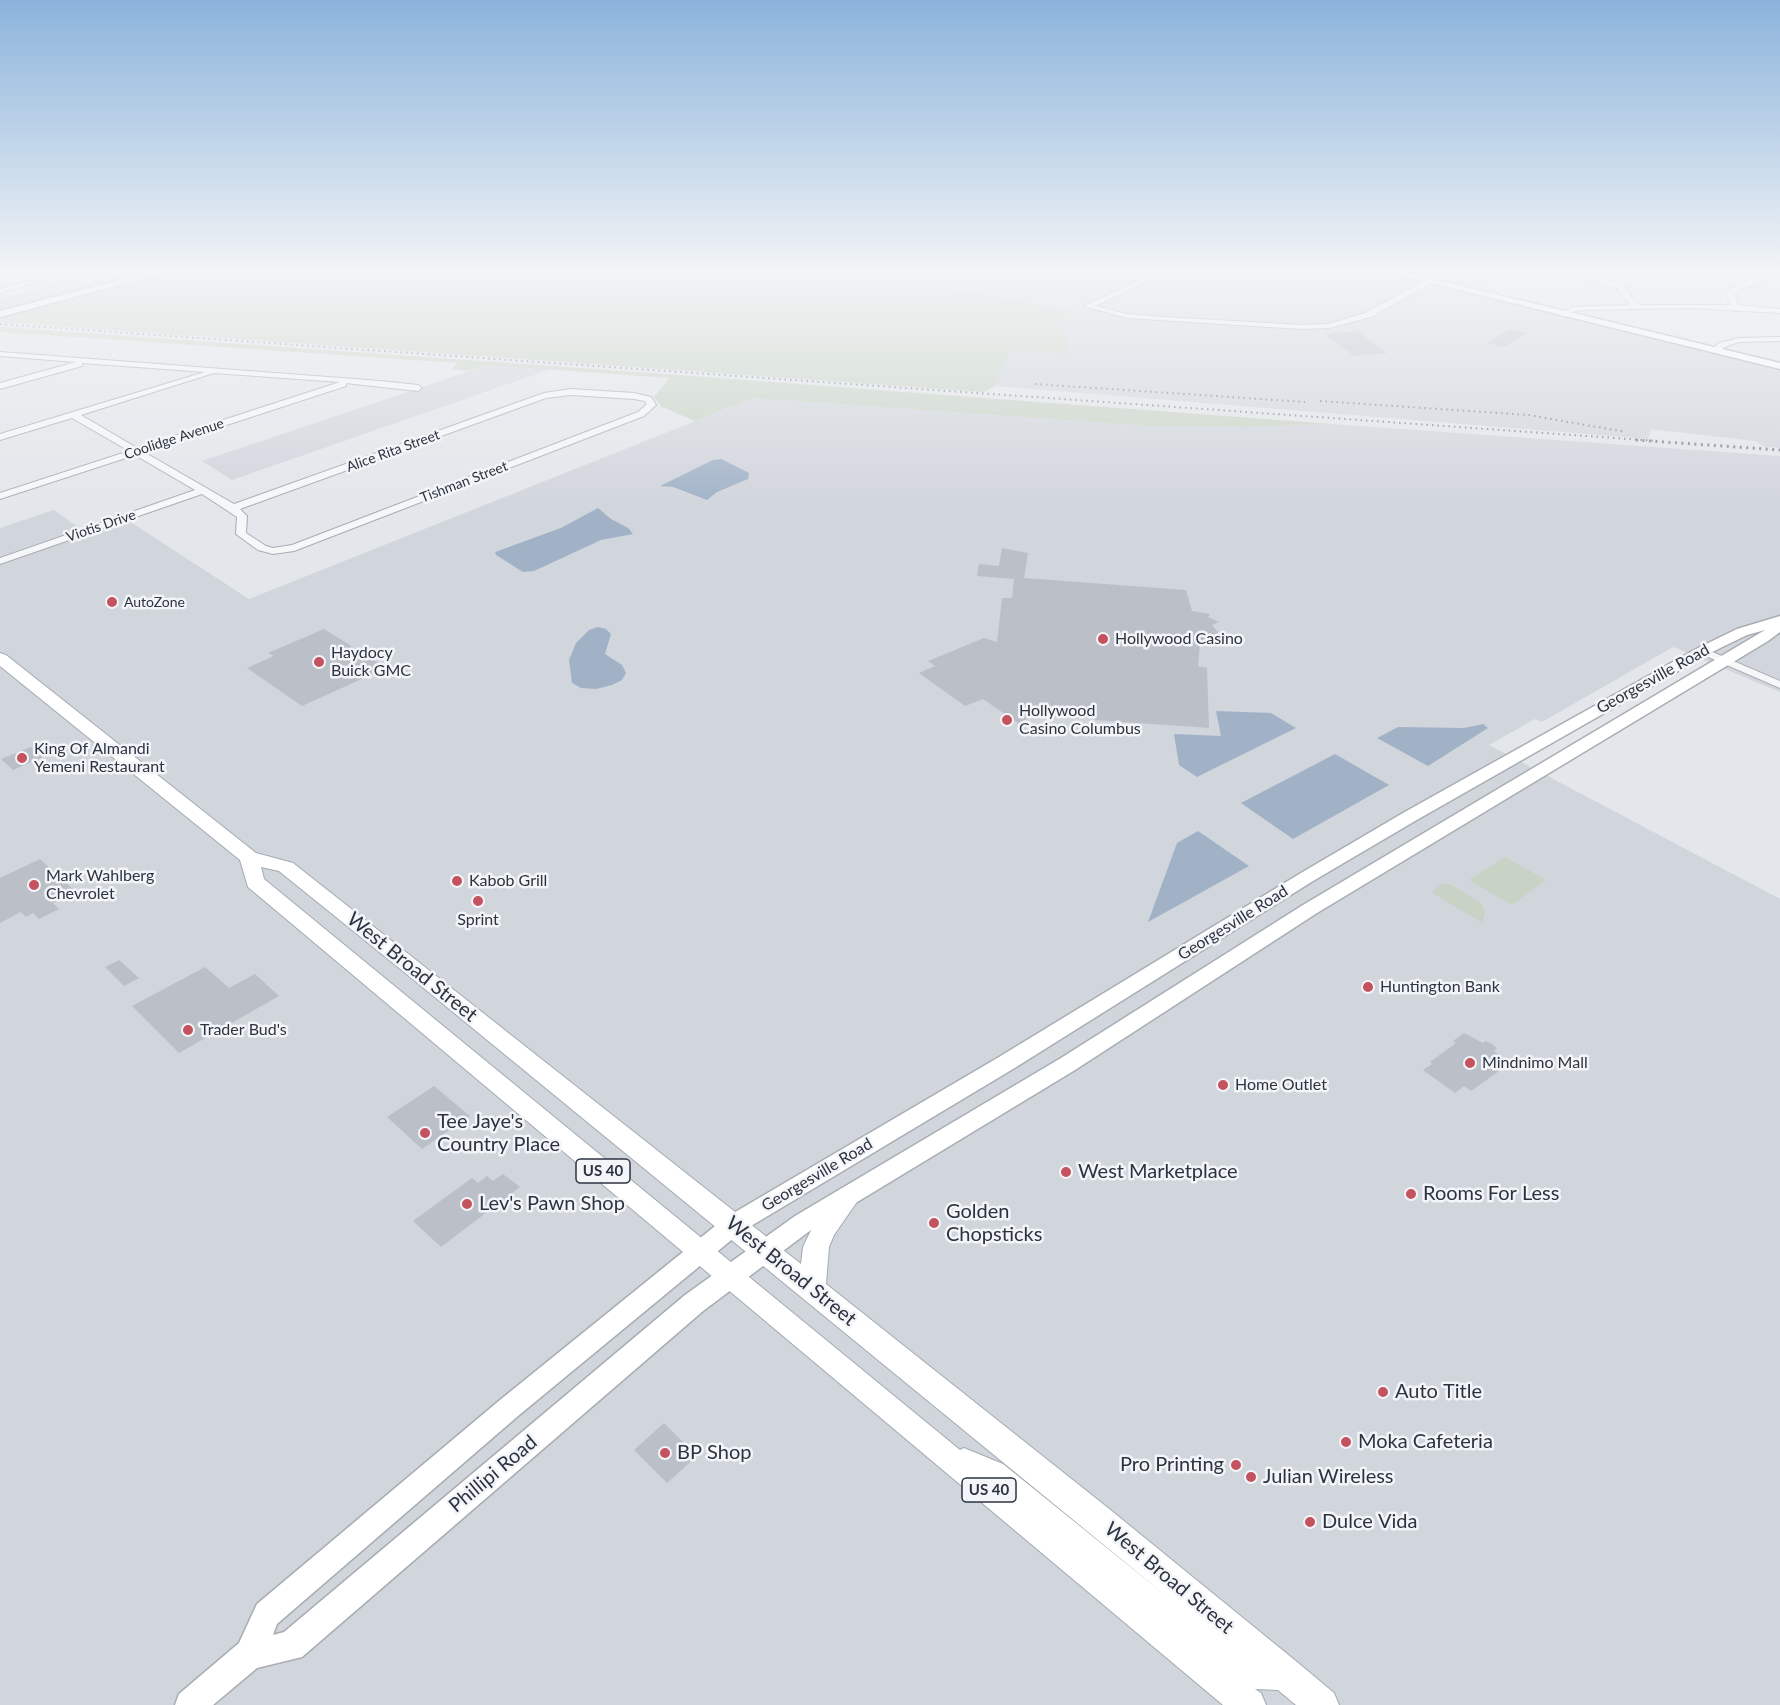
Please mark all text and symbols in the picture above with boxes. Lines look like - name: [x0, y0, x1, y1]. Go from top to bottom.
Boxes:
- street label: Coolidge Avenue: [122, 415, 226, 463]
- street label: Alice Rita Street: [344, 426, 442, 476]
- street label: Tishman Street: [418, 458, 510, 506]
- street label: Viotis Drive: [64, 506, 138, 546]
- place label: AutoZone: [124, 594, 185, 610]
- marker: AutoZone: [105, 595, 119, 609]
- place label: Hollywood Casino: [1115, 629, 1243, 649]
- marker: Hollywood Casino: [1096, 632, 1110, 646]
- street label: Georgesville Road: [1593, 640, 1713, 718]
- place label: Haydocy Buick GMC: [331, 643, 411, 681]
- marker: Haydocy Buick GMC: [312, 655, 326, 669]
- place label: Hollywood Casino Columbus: [1019, 701, 1141, 739]
- marker: Hollywood Casino Columbus: [1000, 713, 1014, 727]
- place label: King Of Almandi Yemeni Restaurant: [34, 739, 165, 777]
- marker: King Of Almandi Yemeni Restaurant: [15, 751, 29, 765]
- place label: Mark Wahlberg Chevrolet: [46, 866, 154, 904]
- place label: Kabob Grill: [469, 871, 547, 891]
- marker: Kabob Grill: [450, 874, 464, 888]
- marker: Mark Wahlberg Chevrolet: [27, 878, 41, 892]
- street label: Georgesville Road: [1175, 882, 1291, 964]
- marker: Sprint: [471, 894, 485, 908]
- street label: West Broad Street: [342, 907, 482, 1027]
- place label: Sprint: [457, 910, 499, 930]
- place label: Huntington Bank: [1380, 977, 1500, 997]
- marker: Huntington Bank: [1361, 980, 1375, 994]
- place label: Trader Bud's: [200, 1020, 287, 1040]
- marker: Trader Bud's: [181, 1023, 195, 1037]
- place label: Mindnimo Mall: [1482, 1053, 1588, 1073]
- marker: Mindnimo Mall: [1463, 1056, 1477, 1070]
- place label: Home Outlet: [1235, 1075, 1327, 1095]
- marker: Home Outlet: [1216, 1078, 1230, 1092]
- place label: Tee Jaye's Country Place: [437, 1110, 560, 1157]
- marker: Tee Jaye's Country Place: [418, 1126, 432, 1140]
- street label: Georgesville Road: [758, 1134, 876, 1216]
- road number: US 40: [576, 1159, 630, 1183]
- place label: West Marketplace: [1078, 1160, 1238, 1184]
- marker: West Marketplace: [1059, 1165, 1073, 1179]
- place label: Rooms For Less: [1423, 1182, 1559, 1206]
- marker: Rooms For Less: [1404, 1187, 1418, 1201]
- place label: Lev's Pawn Shop: [479, 1192, 625, 1216]
- marker: Lev's Pawn Shop: [460, 1197, 474, 1211]
- place label: Golden Chopsticks: [946, 1200, 1042, 1247]
- street label: West Broad Street: [721, 1211, 861, 1331]
- marker: Golden Chopsticks: [927, 1216, 941, 1230]
- place label: Auto Title: [1395, 1380, 1482, 1404]
- marker: Auto Title: [1376, 1385, 1390, 1399]
- street label: Phillipi Road: [444, 1430, 542, 1518]
- place label: Moka Cafeteria: [1358, 1430, 1493, 1454]
- marker: Moka Cafeteria: [1339, 1435, 1353, 1449]
- place label: BP Shop: [677, 1441, 751, 1465]
- marker: BP Shop: [658, 1446, 672, 1460]
- place label: Pro Printing: [1120, 1453, 1224, 1477]
- marker: Pro Printing: [1229, 1458, 1243, 1472]
- place label: Julian Wireless: [1263, 1465, 1394, 1489]
- marker: Julian Wireless: [1244, 1470, 1258, 1484]
- road number: US 40: [962, 1478, 1016, 1502]
- place label: Dulce Vida: [1322, 1510, 1417, 1534]
- marker: Dulce Vida: [1303, 1515, 1317, 1529]
- street label: West Broad Street: [1100, 1517, 1238, 1639]

